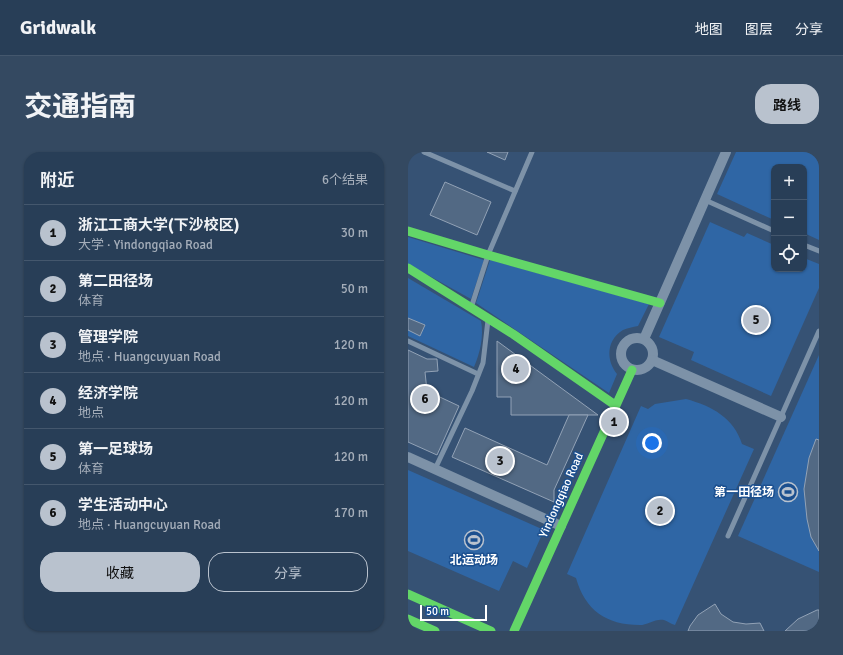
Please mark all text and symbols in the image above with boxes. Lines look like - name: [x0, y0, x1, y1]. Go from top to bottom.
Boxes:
- text: Gridwalk: [20, 16, 96, 40]
- text: 地图: [695, 21, 723, 38]
- text: 图层: [745, 21, 773, 38]
- text: 分享: [795, 21, 823, 38]
- button: 路线: [755, 84, 819, 124]
- text: 交通指南: [24, 90, 136, 124]
- map controls: [771, 164, 807, 272]
- button: +: [771, 164, 807, 200]
- text: 附近: [40, 170, 74, 191]
- text: 6个结果: [322, 172, 368, 188]
- button: −: [771, 200, 807, 236]
- text: 浙江工商大学(下沙校区): [78, 216, 239, 234]
- text: 1: [49, 225, 57, 241]
- text: 30 m: [341, 225, 368, 241]
- button: locate: [771, 236, 807, 272]
- text: 大学 · Yindongqiao Road: [78, 237, 213, 253]
- text: 第二田径场: [78, 272, 153, 290]
- text: 2: [49, 281, 57, 297]
- text: 50 m: [341, 281, 368, 297]
- text: 体育: [78, 293, 104, 309]
- pin: 5: [743, 305, 769, 335]
- text: 管理学院: [78, 328, 138, 346]
- text: 3: [49, 337, 57, 353]
- text: 120 m: [334, 337, 368, 353]
- text: 地点 · Huangcuyuan Road: [78, 349, 221, 365]
- pin: 4: [503, 354, 529, 384]
- text: 经济学院: [78, 384, 138, 402]
- pin: 6: [412, 384, 438, 414]
- text: 4: [49, 393, 57, 409]
- text: 120 m: [334, 393, 368, 409]
- text: 地点: [78, 405, 104, 421]
- pin: 1: [601, 407, 627, 437]
- your location: [642, 433, 662, 453]
- text: 第一足球场: [78, 440, 153, 458]
- pin: 3: [487, 446, 513, 476]
- text: 5: [49, 449, 57, 465]
- text: 120 m: [334, 449, 368, 465]
- street label: Yindongqiao Road: [536, 450, 587, 540]
- text: 体育: [78, 461, 104, 477]
- sports icon: 第一田径场: [777, 481, 799, 503]
- place label: 第一田径场: [714, 485, 774, 500]
- text: 学生活动中心: [78, 496, 168, 514]
- pin: 2: [647, 496, 673, 526]
- text: 6: [49, 505, 57, 521]
- text: 170 m: [334, 505, 368, 521]
- text: 地点 · Huangcuyuan Road: [78, 517, 221, 533]
- sports icon: 北运动场: [463, 529, 485, 551]
- button: 收藏: [40, 552, 200, 592]
- button: 分享: [208, 552, 368, 592]
- place label: 北运动场: [450, 553, 498, 568]
- scale bar: [420, 603, 487, 622]
- text: 50 m: [426, 605, 449, 618]

